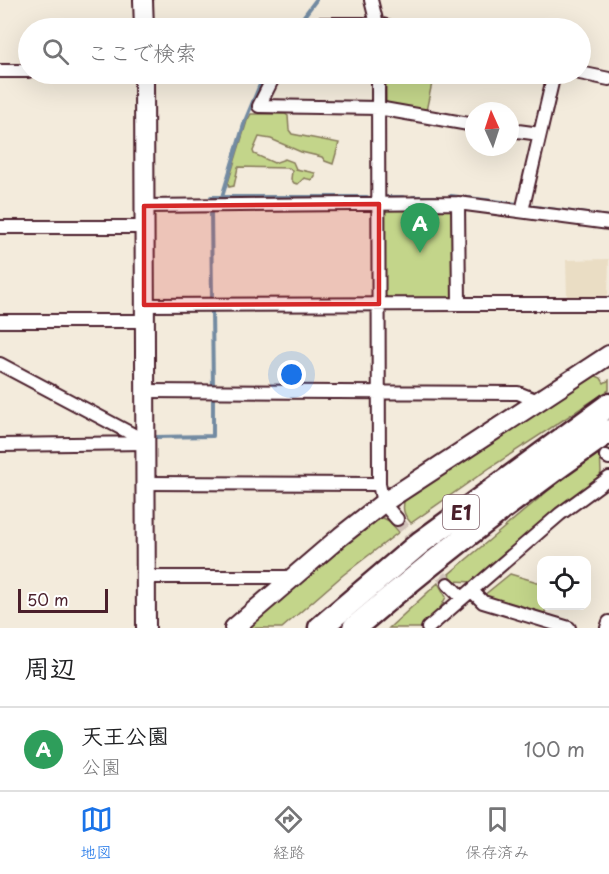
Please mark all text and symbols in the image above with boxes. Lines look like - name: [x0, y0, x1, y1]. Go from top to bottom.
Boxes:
- search box: [18, 18, 591, 84]
- icon: search: [39, 35, 72, 68]
- text: ここで検索: [87, 35, 197, 68]
- north arrow: [465, 102, 519, 156]
- pin: A: [400, 204, 440, 253]
- your location: [277, 360, 306, 389]
- road number: E1: [443, 495, 479, 529]
- map controls: [537, 556, 591, 610]
- button: locate: [537, 556, 591, 610]
- scale bar: [18, 586, 108, 614]
- text: 50 m: [27, 587, 68, 611]
- text: 周辺: [24, 648, 76, 687]
- text: 天王公園: [81, 718, 169, 751]
- text: A: [36, 734, 51, 764]
- text: 100 m: [524, 734, 585, 764]
- text: 公園: [81, 751, 121, 781]
- tab: 地図: [80, 803, 113, 863]
- tab: 経路: [272, 803, 305, 863]
- tab: 保存済み: [465, 803, 529, 863]

